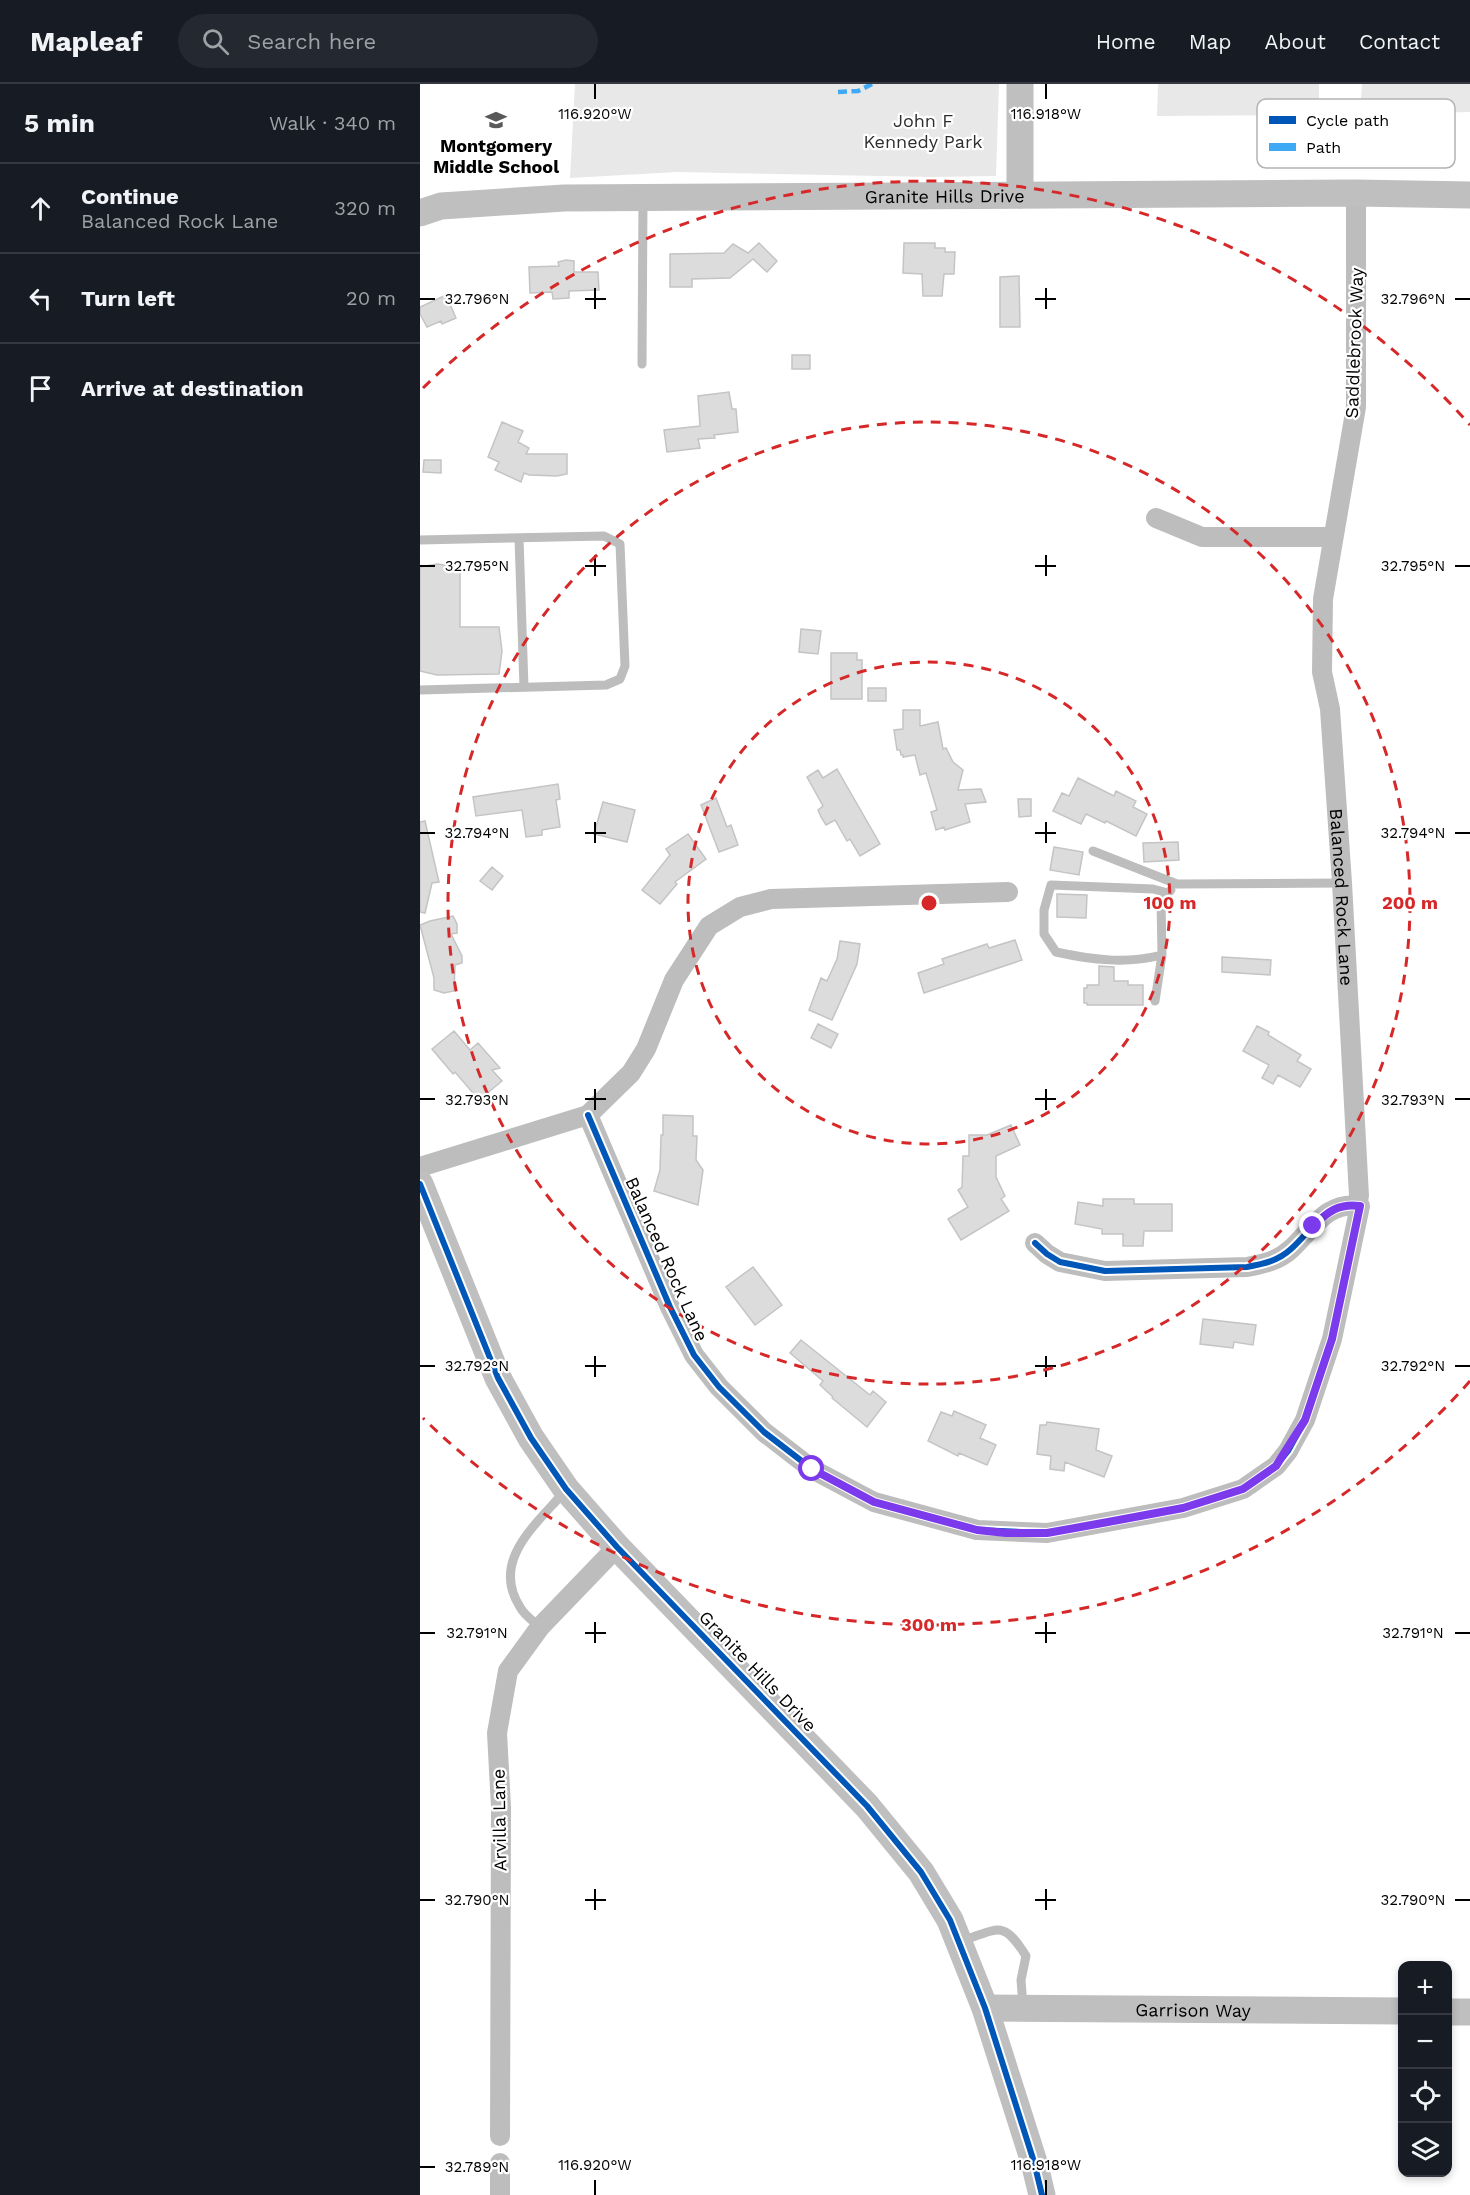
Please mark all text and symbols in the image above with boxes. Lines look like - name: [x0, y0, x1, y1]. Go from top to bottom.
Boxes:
- search box: [178, 14, 598, 68]
- text: Mapleaf: [30, 25, 142, 58]
- icon: search: [199, 25, 232, 58]
- text: Search here: [247, 29, 376, 54]
- text: Home: [1096, 29, 1156, 54]
- text: Map: [1189, 29, 1232, 54]
- text: About: [1265, 29, 1326, 54]
- text: Contact: [1359, 29, 1440, 54]
- legend: [1257, 99, 1455, 168]
- text: 116.920°W: [558, 105, 632, 123]
- text: 116.918°W: [1011, 105, 1081, 123]
- text: 5 min: [24, 108, 95, 138]
- school or university icon: Montgomery Middle School: [484, 108, 508, 132]
- park label: John F Kennedy Park: [863, 110, 983, 152]
- text: Walk · 340 m: [269, 111, 396, 135]
- text: Cycle path: [1306, 111, 1389, 130]
- place label: Montgomery Middle School: [433, 135, 559, 177]
- text: Path: [1306, 138, 1341, 157]
- text: Continue: [81, 184, 179, 209]
- street label: Granite Hills Drive: [865, 185, 1025, 207]
- icon: ahead: [24, 192, 57, 225]
- text: 320 m: [334, 196, 396, 220]
- text: Balanced Rock Lane: [81, 209, 278, 233]
- street label: Saddlebrook Way: [1341, 266, 1367, 419]
- icon: left: [24, 282, 57, 315]
- text: Turn left: [81, 286, 175, 311]
- text: 20 m: [346, 286, 396, 310]
- text: 32.796°N: [445, 290, 509, 308]
- text: 32.796°N: [1381, 290, 1445, 308]
- icon: arrive: [24, 372, 57, 405]
- text: Arrive at destination: [81, 376, 304, 401]
- text: 32.795°N: [445, 557, 509, 575]
- text: 32.795°N: [1381, 557, 1445, 575]
- street label: Balanced Rock Lane: [1326, 807, 1358, 986]
- text: 32.794°N: [445, 824, 509, 842]
- text: 32.794°N: [1381, 824, 1445, 842]
- text: 100 m: [1143, 892, 1197, 913]
- text: 200 m: [1382, 892, 1438, 913]
- centre of rings: [919, 893, 939, 913]
- text: 32.793°N: [445, 1091, 509, 1109]
- text: 32.793°N: [1381, 1091, 1445, 1109]
- street label: Balanced Rock Lane: [621, 1174, 713, 1344]
- route end: [1299, 1212, 1325, 1238]
- text: 32.792°N: [445, 1357, 509, 1375]
- text: 32.792°N: [1381, 1357, 1445, 1375]
- route start: [798, 1455, 824, 1481]
- street label: Granite Hills Drive: [695, 1606, 821, 1736]
- text: 300 m: [901, 1614, 957, 1635]
- text: 32.791°N: [446, 1624, 508, 1642]
- text: 32.791°N: [1382, 1624, 1444, 1642]
- street label: Arvilla Lane: [488, 1768, 510, 1872]
- text: 32.790°N: [444, 1891, 510, 1909]
- text: 32.790°N: [1380, 1891, 1446, 1909]
- map controls: [1398, 1961, 1452, 2177]
- button: +: [1398, 1961, 1452, 2015]
- street label: Garrison Way: [1135, 1999, 1252, 2020]
- button: −: [1398, 2015, 1452, 2069]
- button: locate: [1398, 2069, 1452, 2123]
- button: layers: [1398, 2123, 1452, 2177]
- text: 116.920°W: [558, 2156, 632, 2174]
- text: 116.918°W: [1011, 2156, 1081, 2174]
- text: 32.789°N: [445, 2158, 509, 2176]

